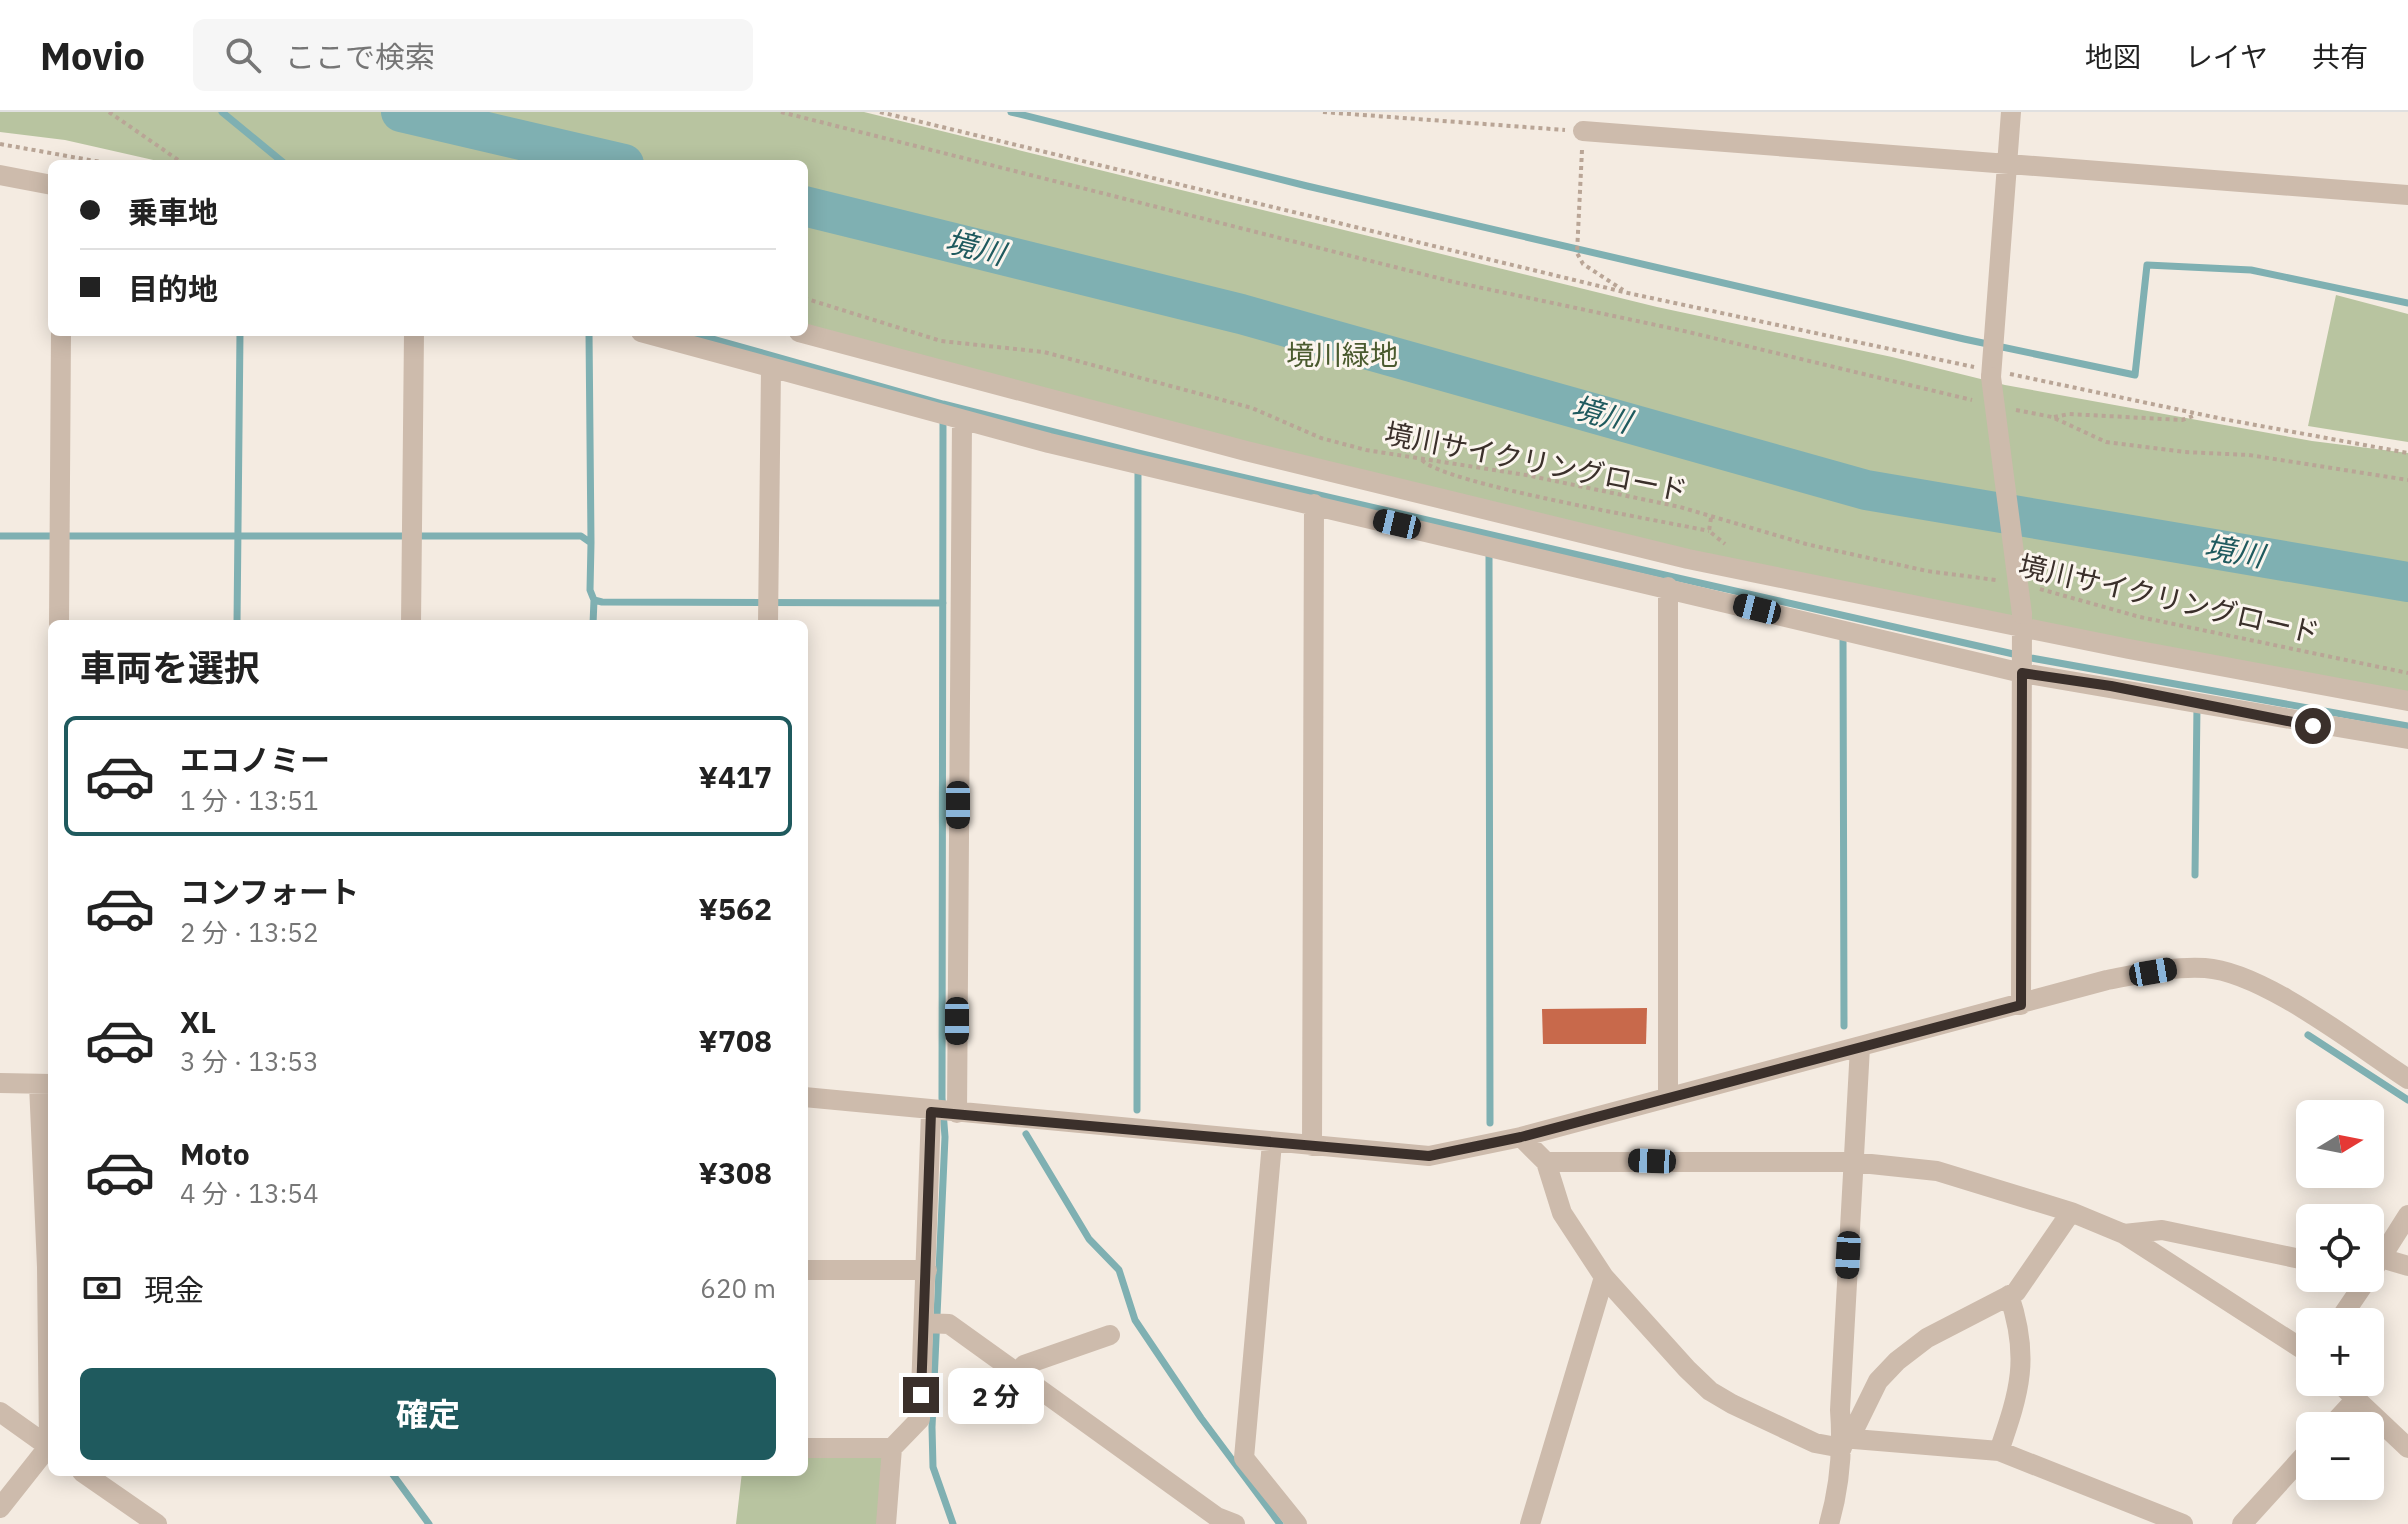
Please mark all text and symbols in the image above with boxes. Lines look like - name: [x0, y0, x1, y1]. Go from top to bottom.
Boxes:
- search box: [193, 19, 753, 91]
- text: Movio: [40, 31, 145, 80]
- icon: search: [221, 33, 265, 77]
- text: ここで検索: [285, 37, 435, 76]
- text: 地図: [2085, 38, 2141, 75]
- text: レイヤ: [2185, 38, 2268, 75]
- text: 共有: [2312, 38, 2368, 75]
- text: 乗車地: [128, 192, 218, 231]
- water label: 境川: [942, 220, 1012, 273]
- text: 目的地: [128, 269, 218, 308]
- park label: 境川緑地: [1286, 336, 1398, 373]
- water label: 境川: [1567, 387, 1639, 441]
- street label: 境川サイクリングロード: [1382, 414, 1691, 509]
- car: [1371, 507, 1423, 541]
- water label: 境川: [2201, 526, 2270, 575]
- street label: 境川サイクリングロード: [2015, 546, 2323, 651]
- car: [1731, 592, 1783, 626]
- text: 車両を選択: [80, 644, 260, 691]
- route start: [2295, 708, 2331, 744]
- icon: car: [84, 740, 156, 812]
- text: エコノミー: [180, 740, 330, 779]
- text: ¥417: [699, 757, 772, 796]
- car: [946, 781, 970, 829]
- text: 1 分 · 13:51: [180, 783, 318, 817]
- icon: car: [84, 872, 156, 944]
- text: コンフォート: [180, 872, 359, 911]
- text: ¥562: [699, 889, 772, 928]
- text: 2 分 · 13:52: [180, 915, 318, 949]
- car: [2127, 956, 2179, 988]
- car: [945, 997, 969, 1045]
- text: XL: [180, 1002, 216, 1041]
- icon: car: [84, 1004, 156, 1076]
- text: ¥708: [699, 1021, 772, 1060]
- text: 3 分 · 13:53: [180, 1044, 318, 1078]
- north arrow: [2296, 1100, 2384, 1188]
- map controls: [2296, 1100, 2384, 1500]
- text: Moto: [180, 1134, 250, 1173]
- icon: car: [84, 1136, 156, 1208]
- car: [1628, 1148, 1676, 1174]
- text: ¥308: [699, 1153, 772, 1192]
- text: 4 分 · 13:54: [180, 1176, 318, 1210]
- button: locate: [2296, 1204, 2384, 1292]
- car: [1835, 1230, 1861, 1280]
- icon: cash: [80, 1266, 124, 1310]
- text: 現金: [144, 1270, 204, 1309]
- text: 620 m: [700, 1271, 776, 1305]
- button: +: [2296, 1308, 2384, 1396]
- callout: 2 分: [949, 1367, 1045, 1423]
- button: 確定: [80, 1368, 776, 1460]
- route end: [903, 1377, 939, 1413]
- text: 2 分: [972, 1379, 1020, 1413]
- button: −: [2296, 1412, 2384, 1500]

